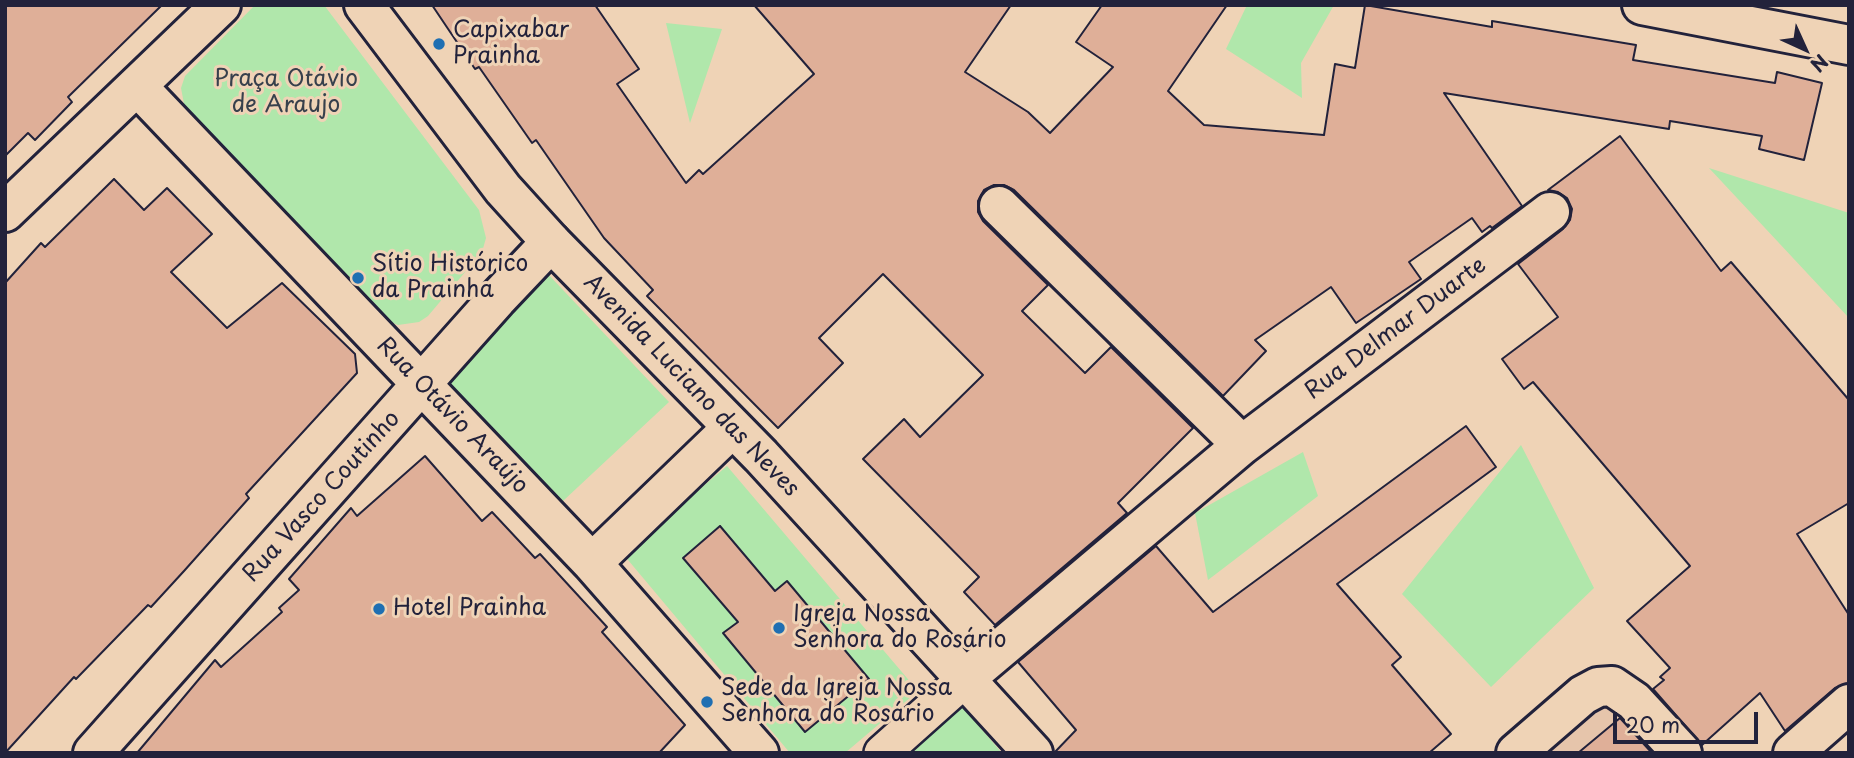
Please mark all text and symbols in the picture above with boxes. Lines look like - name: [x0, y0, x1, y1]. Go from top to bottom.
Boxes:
- north arrow: [1770, 14, 1840, 84]
- place label: Capixabar Prainha: [453, 17, 569, 71]
- marker: Capixabar Prainha: [431, 36, 447, 52]
- text: N: [1805, 49, 1835, 79]
- park label: Praça Otávio de Araujo: [214, 66, 358, 120]
- place label: Sítio Histórico da Prainha: [372, 251, 528, 305]
- street label: Rua Delmar Duarte: [1300, 252, 1492, 406]
- street label: Avenida Luciano das Neves: [577, 269, 805, 503]
- marker: Sítio Histórico da Prainha: [350, 270, 366, 286]
- street label: Rua Otávio Araújo: [370, 332, 534, 500]
- street label: Rua Vasco Coutinho: [238, 406, 406, 588]
- place label: Hotel Prainha: [393, 595, 546, 623]
- marker: Hotel Prainha: [371, 601, 387, 617]
- place label: Igreja Nossa Senhora do Rosário: [793, 601, 1006, 655]
- marker: Igreja Nossa Senhora do Rosário: [771, 620, 787, 636]
- place label: Sede da Igreja Nossa Senhora do Rosário: [721, 675, 952, 729]
- marker: Sede da Igreja Nossa Senhora do Rosário: [699, 694, 715, 710]
- scale bar: [1616, 698, 1761, 742]
- text: 20 m: [1626, 708, 1680, 740]

